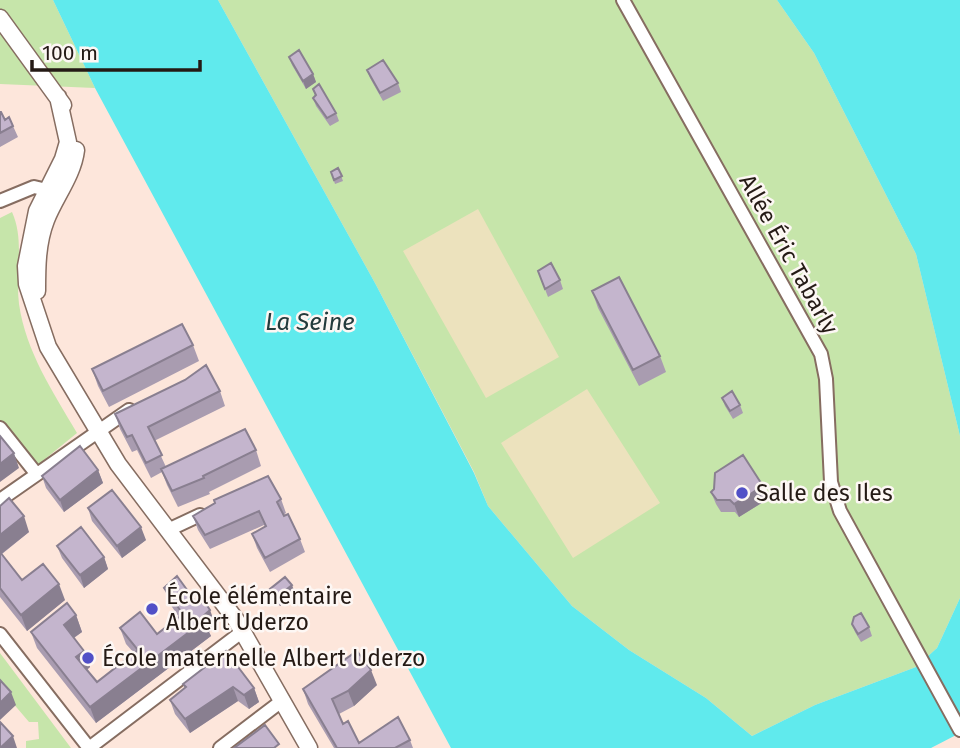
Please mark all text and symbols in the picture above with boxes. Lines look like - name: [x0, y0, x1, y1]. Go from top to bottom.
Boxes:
- scale bar: [32, 28, 200, 72]
- text: 100 m: [42, 40, 98, 66]
- street label: Allée Éric Tabarly: [734, 169, 846, 339]
- water label: La Seine: [265, 308, 355, 336]
- place label: Salle des Iles: [756, 479, 893, 507]
- marker: Salle des Iles: [734, 485, 750, 501]
- place label: École élémentaire Albert Uderzo: [166, 581, 352, 636]
- marker: École élémentaire Albert Uderzo: [144, 601, 160, 617]
- place label: École maternelle Albert Uderzo: [102, 643, 426, 672]
- marker: École maternelle Albert Uderzo: [80, 650, 96, 666]

